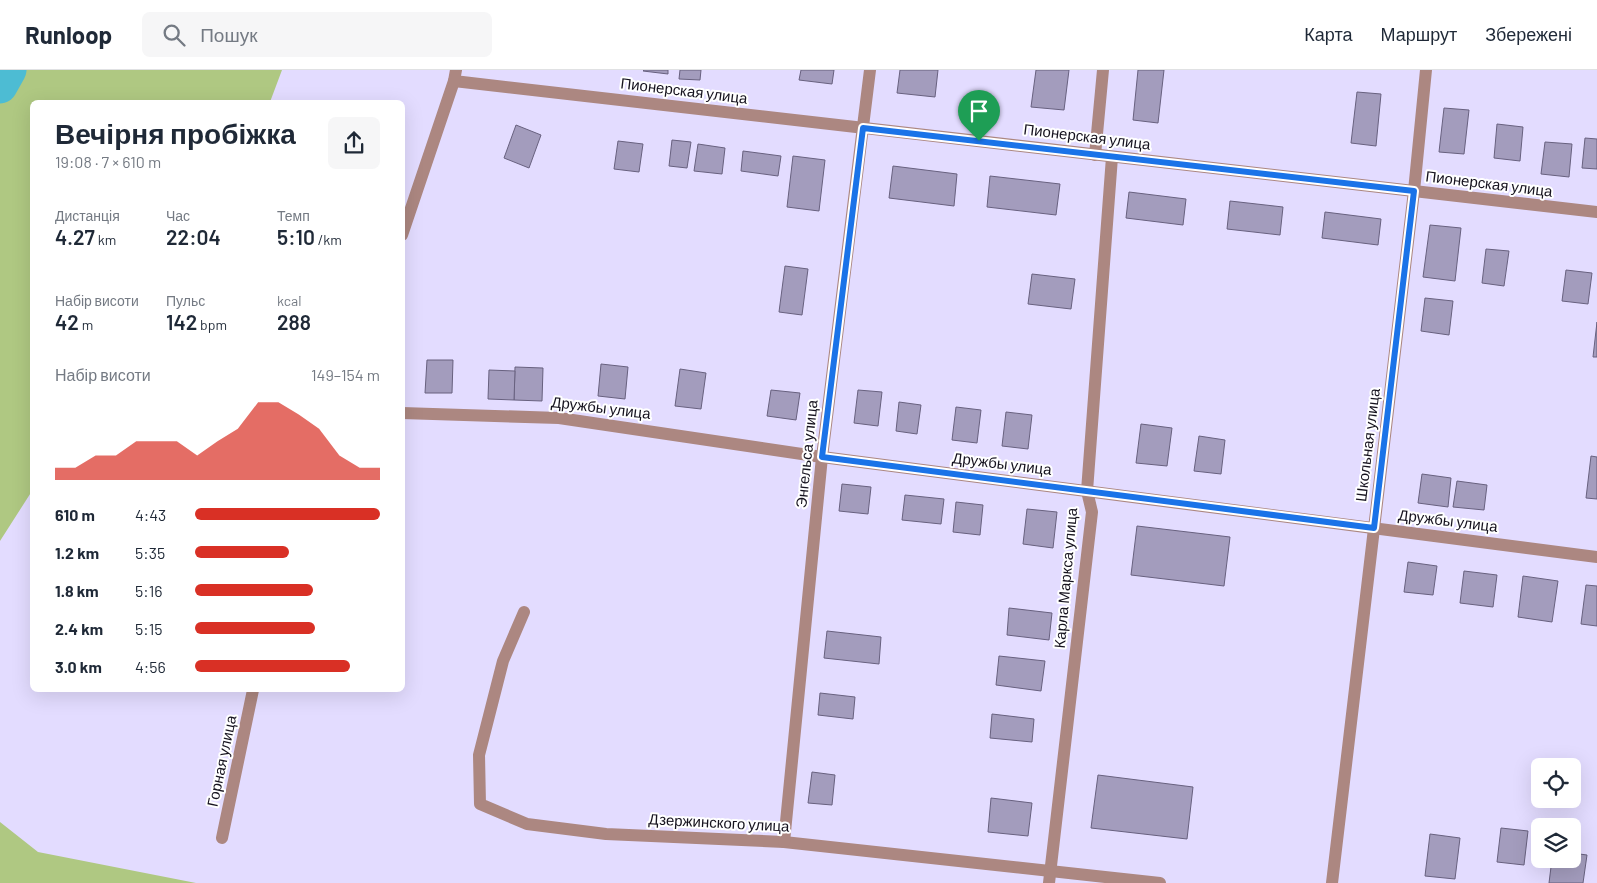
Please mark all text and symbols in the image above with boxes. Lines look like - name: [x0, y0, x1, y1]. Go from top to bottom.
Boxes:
- search box: [142, 12, 492, 57]
- text: Runloop: [25, 20, 112, 49]
- icon: search: [160, 21, 188, 49]
- text: Пошук: [200, 23, 257, 46]
- text: Карта: [1304, 23, 1352, 45]
- text: Маршрут: [1380, 23, 1457, 45]
- text: Збережені: [1485, 23, 1572, 45]
- street label: Пионерская улица: [620, 73, 749, 107]
- pin: [958, 90, 1000, 141]
- icon: arrive: [965, 97, 993, 125]
- text: Вечірня пробіжка: [55, 116, 296, 150]
- button: share: [328, 117, 380, 169]
- street label: Пионерская улица: [1023, 119, 1152, 153]
- text: 19:08 · 7 × 610 m: [55, 152, 161, 171]
- street label: Пионерская улица: [1425, 166, 1554, 200]
- text: Дистанція: [55, 207, 120, 224]
- text: Час: [166, 207, 190, 224]
- text: Темп: [277, 207, 310, 224]
- text: 4.27: [55, 224, 95, 249]
- text: 22:04: [166, 224, 221, 249]
- text: 5:10: [277, 224, 315, 249]
- text: km: [95, 231, 116, 248]
- text: /km: [315, 231, 342, 248]
- text: Набір висоти: [55, 292, 139, 309]
- text: Пульс: [166, 292, 205, 309]
- text: kcal: [277, 292, 301, 309]
- text: 42: [55, 309, 79, 334]
- text: 142: [166, 309, 197, 334]
- text: 288: [277, 309, 311, 334]
- text: m: [79, 316, 93, 333]
- text: bpm: [197, 316, 227, 333]
- text: Набір висоти: [55, 365, 151, 384]
- text: 149–154 m: [311, 365, 380, 384]
- street label: Школьная улица: [1351, 387, 1383, 503]
- street label: Дружбы улица: [550, 392, 652, 422]
- street label: Энгельса улица: [791, 398, 821, 509]
- street label: Дружбы улица: [951, 448, 1053, 478]
- text: 610 m: [55, 505, 95, 524]
- text: 4:43: [135, 505, 166, 524]
- street label: Дружбы улица: [1397, 505, 1499, 535]
- street label: Карла Маркса улица: [1050, 506, 1080, 649]
- text: 1.2 km: [55, 543, 99, 562]
- text: 5:35: [135, 543, 165, 562]
- text: 1.8 km: [55, 581, 99, 600]
- text: 5:16: [135, 581, 163, 600]
- text: 2.4 km: [55, 619, 103, 638]
- text: 5:15: [135, 619, 162, 638]
- text: 3.0 km: [55, 657, 102, 676]
- text: 4:56: [135, 657, 166, 676]
- street label: Горная улица: [203, 713, 240, 808]
- map controls: [1531, 758, 1581, 868]
- button: locate: [1531, 758, 1581, 808]
- street label: Дзержинского улица: [648, 809, 791, 835]
- button: layers: [1531, 818, 1581, 868]

